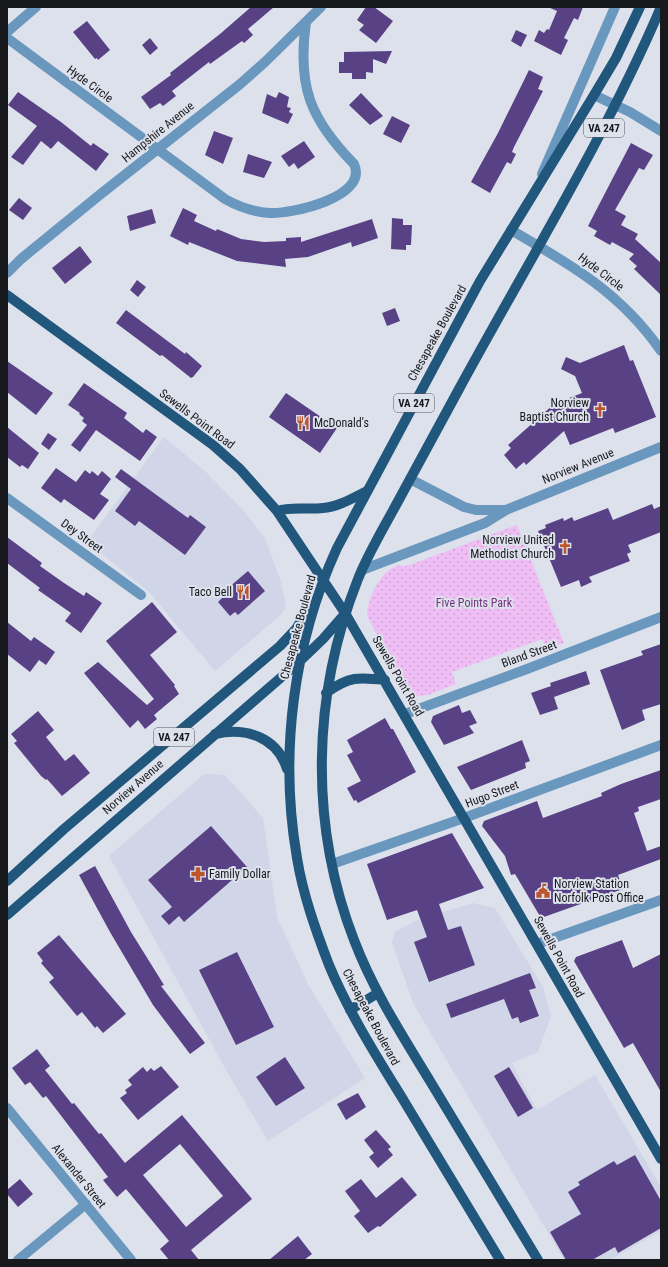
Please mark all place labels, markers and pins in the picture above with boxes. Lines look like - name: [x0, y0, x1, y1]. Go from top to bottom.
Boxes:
- place label: Norview Baptist Church: [519, 396, 589, 424]
- church icon: Norview Baptist Church: [592, 402, 608, 418]
- restaurant icon: McDonald's: [295, 415, 311, 431]
- place label: McDonald's: [314, 416, 369, 430]
- place label: Norview United Methodist Church: [470, 533, 554, 561]
- church icon: Norview United Methodist Church: [557, 539, 573, 555]
- restaurant icon: Taco Bell: [235, 584, 251, 600]
- place label: Taco Bell: [189, 585, 232, 599]
- pharmacy icon: Family Dollar: [190, 866, 206, 882]
- place label: Family Dollar: [209, 867, 271, 881]
- place label: Norview Station Norfolk Post Office: [554, 877, 644, 905]
- public building icon: Norview Station Norfolk Post Office: [535, 883, 551, 899]

